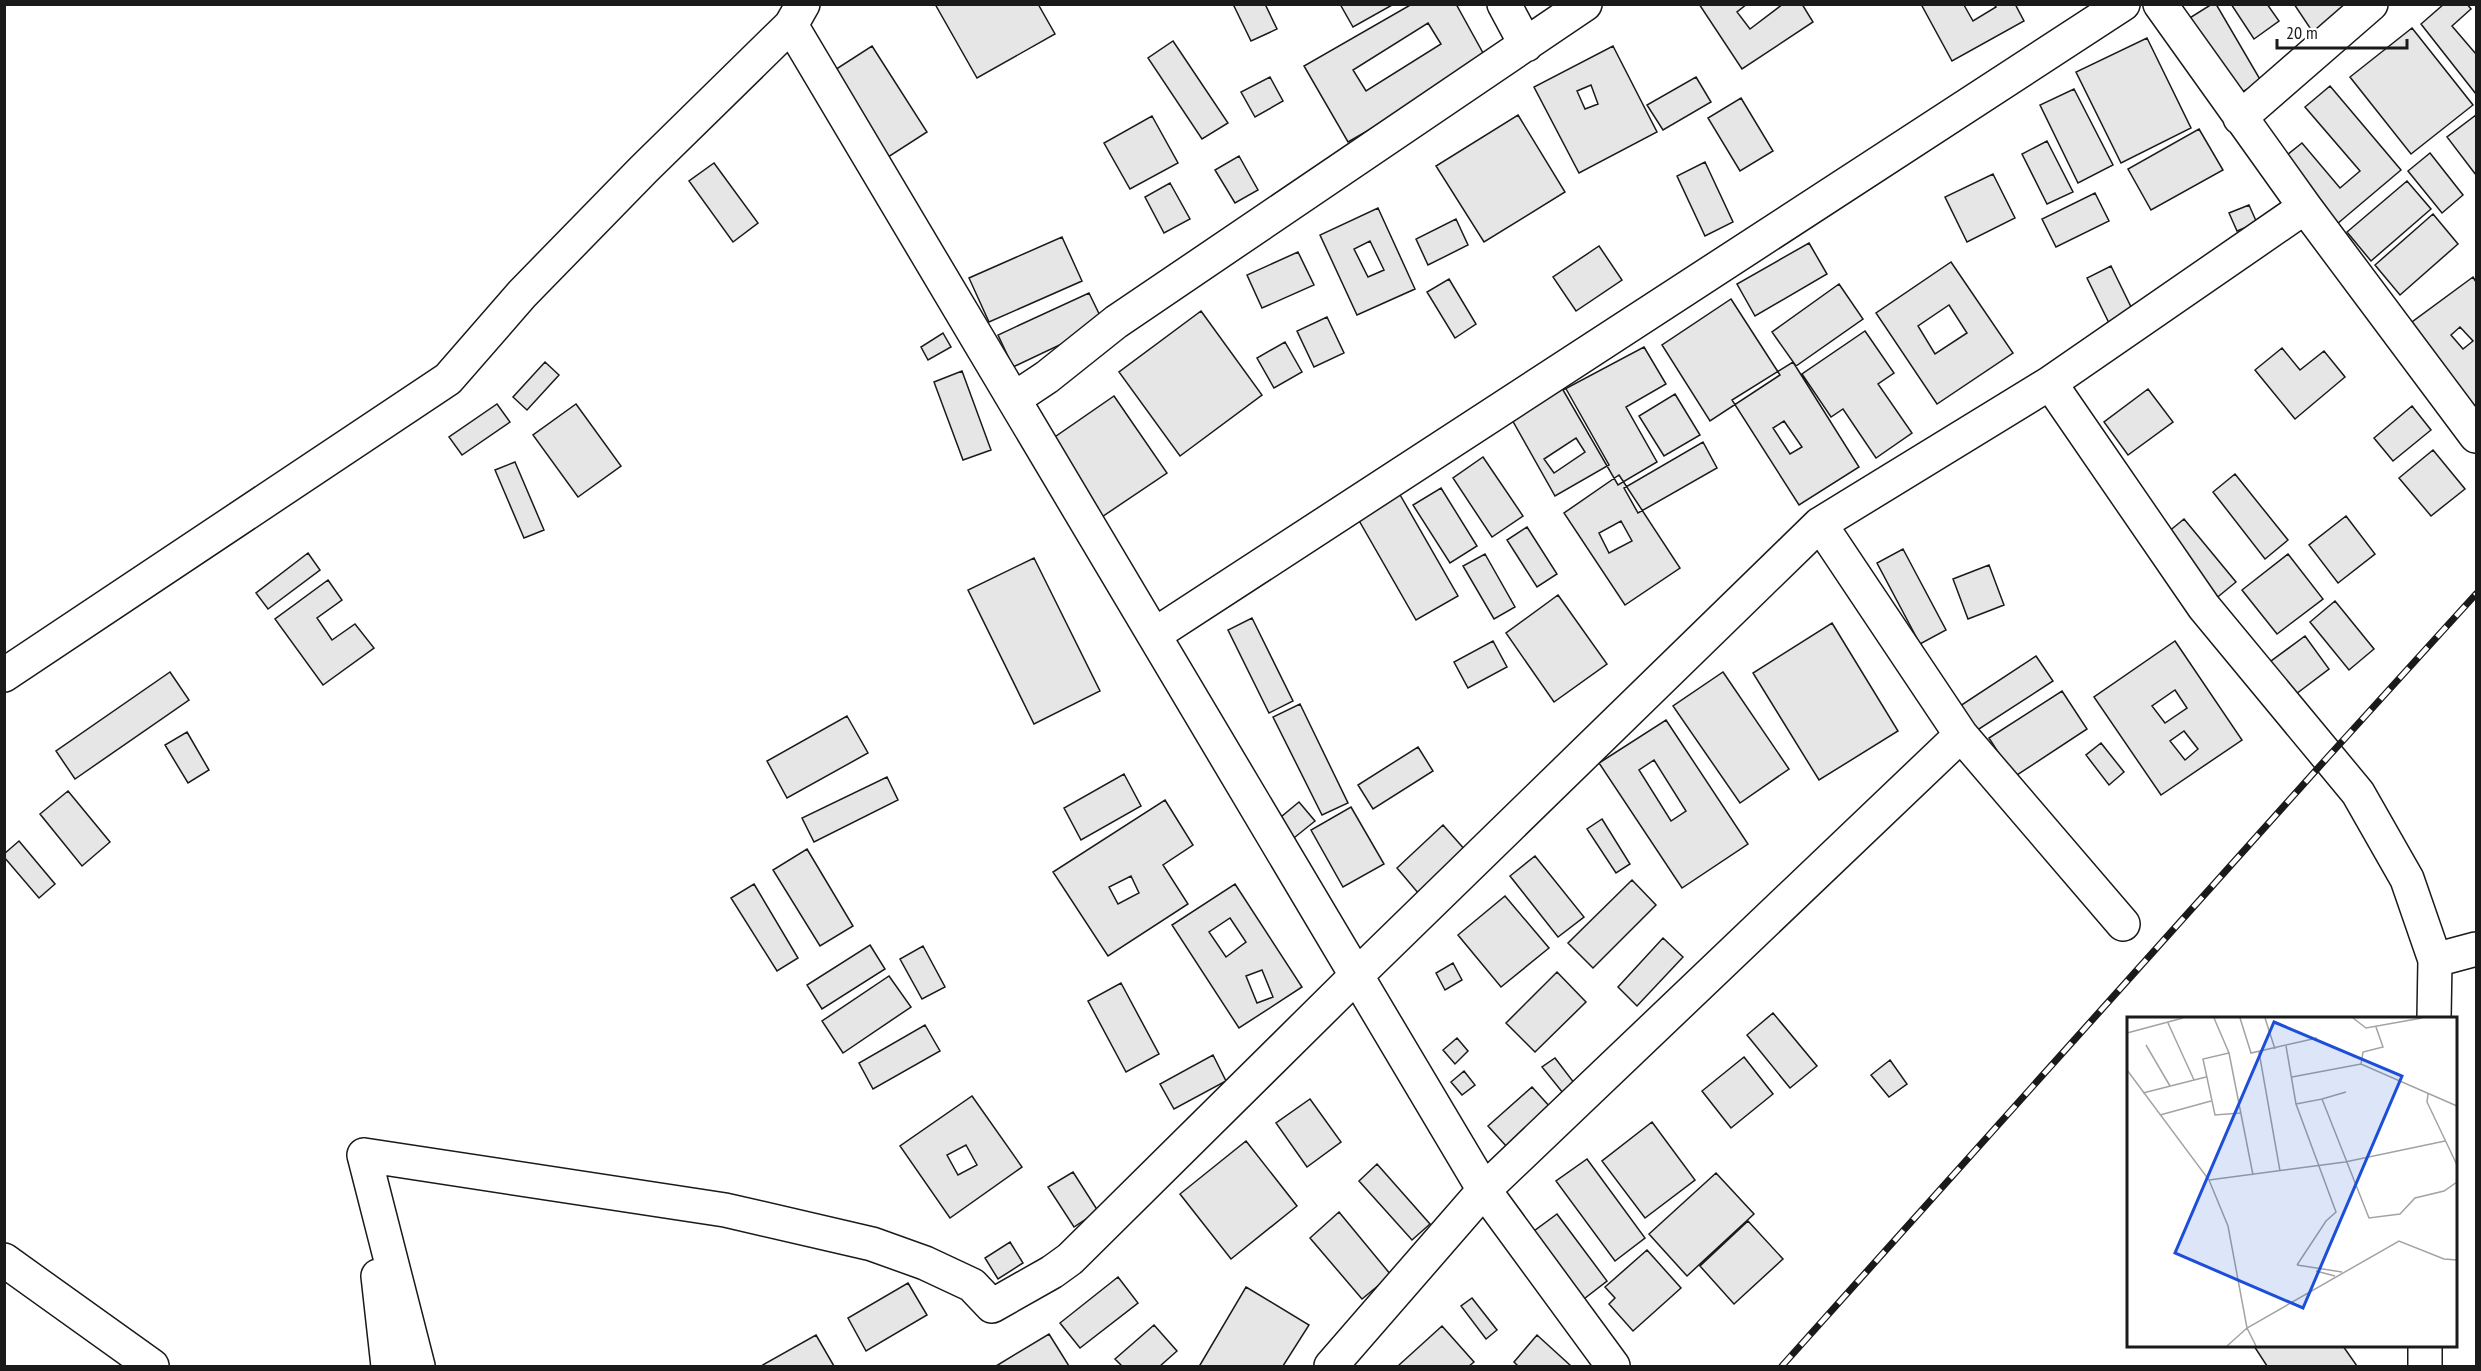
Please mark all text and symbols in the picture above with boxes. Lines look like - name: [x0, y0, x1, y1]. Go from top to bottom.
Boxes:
- scale bar: [2277, 12, 2408, 50]
- text: 20 m: [2286, 21, 2318, 44]
- inset map: [2127, 1017, 2457, 1347]

